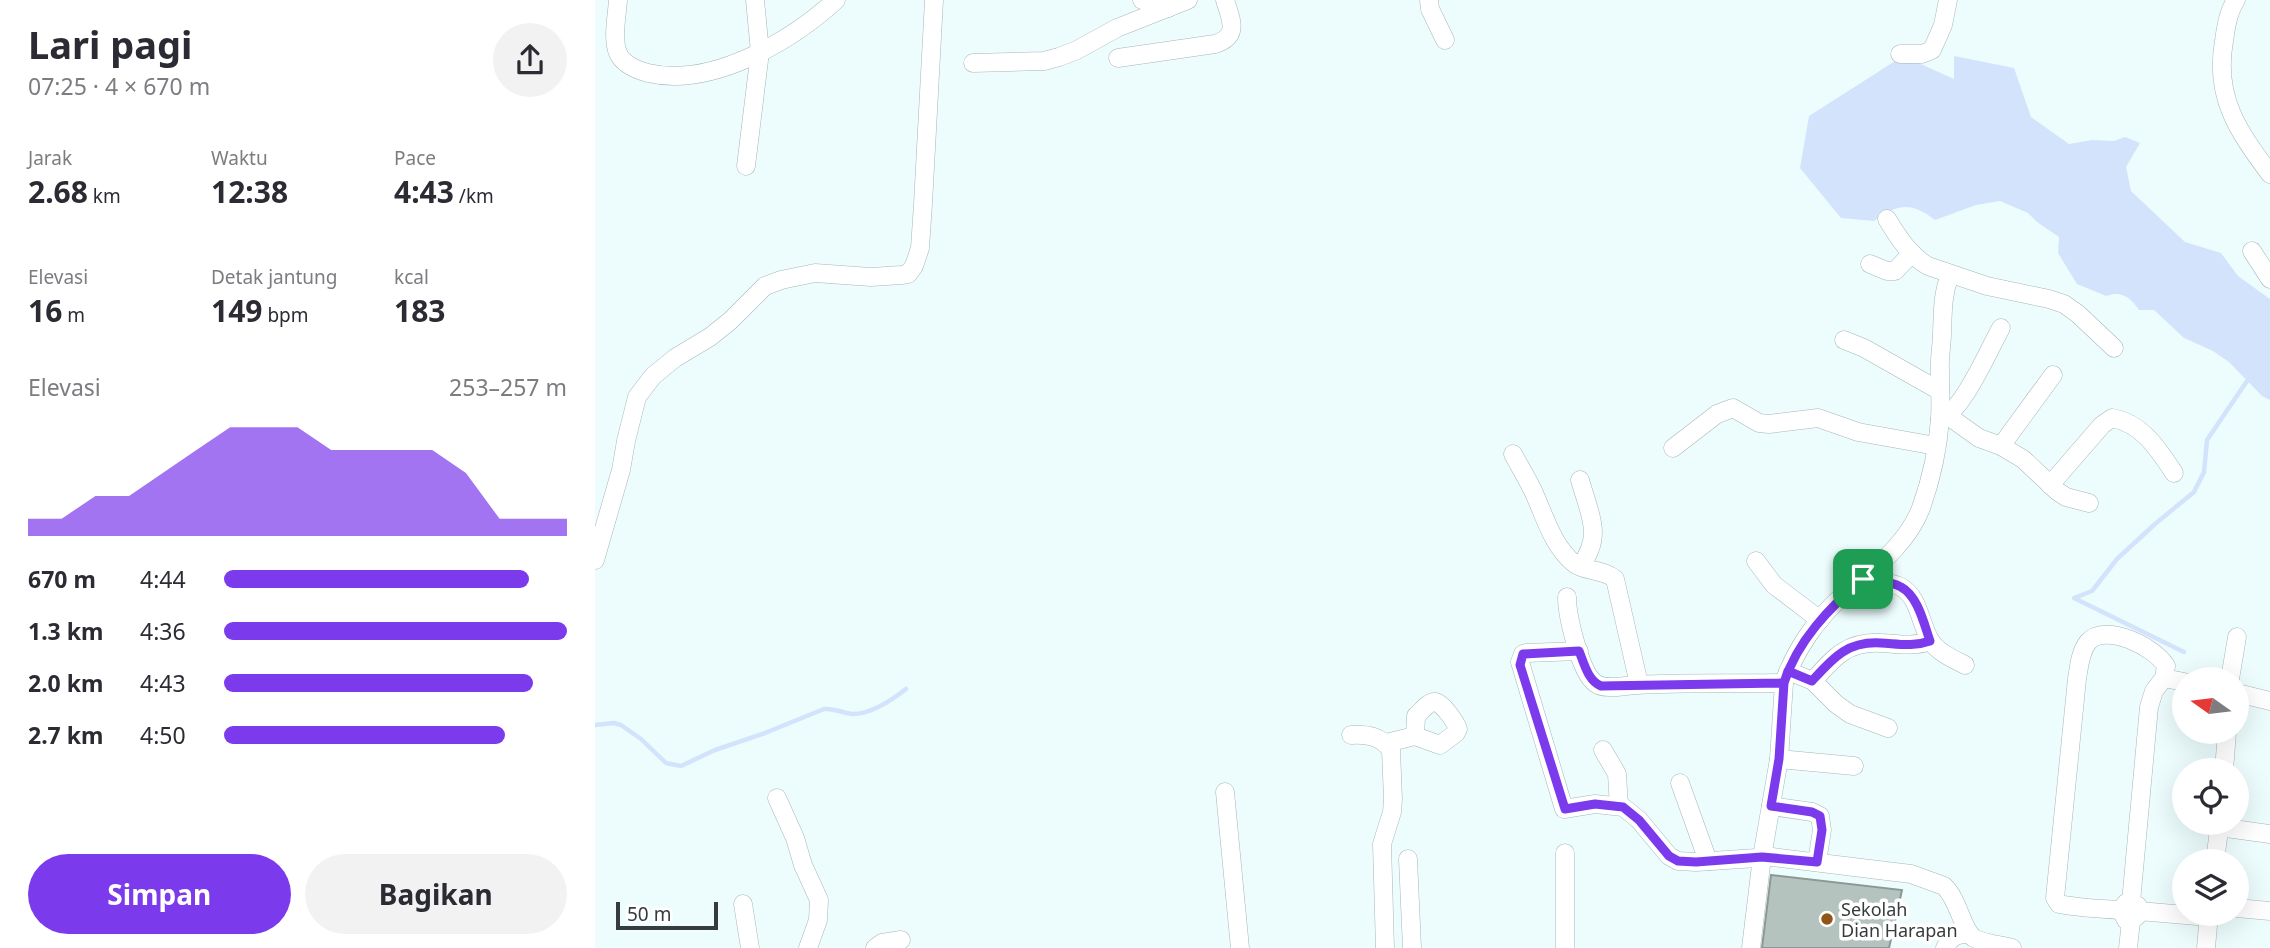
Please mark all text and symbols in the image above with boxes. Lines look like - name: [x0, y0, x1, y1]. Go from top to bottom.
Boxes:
- text: Lari pagi: [28, 18, 192, 70]
- button: share: [493, 23, 567, 97]
- text: 07:25 · 4 × 670 m: [28, 70, 210, 102]
- text: Jarak: [28, 145, 72, 171]
- text: Waktu: [211, 145, 268, 171]
- text: Pace: [394, 145, 436, 171]
- text: 2.68: [28, 171, 88, 212]
- text: 12:38: [211, 171, 288, 212]
- text: 4:43: [394, 171, 454, 212]
- text: km: [88, 183, 121, 209]
- text: /km: [454, 183, 494, 209]
- text: Elevasi: [28, 264, 88, 290]
- text: Detak jantung: [211, 264, 338, 290]
- text: kcal: [394, 264, 429, 290]
- text: 16: [28, 290, 62, 331]
- text: 149: [211, 290, 262, 331]
- text: 183: [394, 290, 445, 331]
- text: m: [62, 302, 85, 328]
- text: bpm: [262, 302, 309, 328]
- text: Elevasi: [28, 371, 101, 403]
- text: 253–257 m: [449, 371, 567, 403]
- pin: [1833, 549, 1893, 609]
- icon: arrive: [1844, 560, 1882, 598]
- text: 670 m: [28, 563, 96, 595]
- text: 4:44: [140, 563, 186, 595]
- text: 1.3 km: [28, 615, 103, 647]
- text: 4:36: [140, 615, 186, 647]
- text: 2.0 km: [28, 667, 103, 699]
- text: 4:43: [140, 667, 186, 699]
- north arrow: [2172, 667, 2249, 744]
- map controls: [2172, 667, 2249, 926]
- text: 2.7 km: [28, 719, 103, 751]
- text: 4:50: [140, 719, 186, 751]
- button: locate: [2172, 758, 2249, 835]
- button: layers: [2172, 849, 2249, 926]
- button: Simpan: [28, 854, 291, 934]
- button: Bagikan: [305, 854, 567, 934]
- place label: Sekolah Dian Harapan: [1841, 897, 1958, 942]
- scale bar: [616, 899, 717, 931]
- text: 50 m: [627, 901, 671, 927]
- marker: Sekolah Dian Harapan: [1819, 911, 1835, 927]

